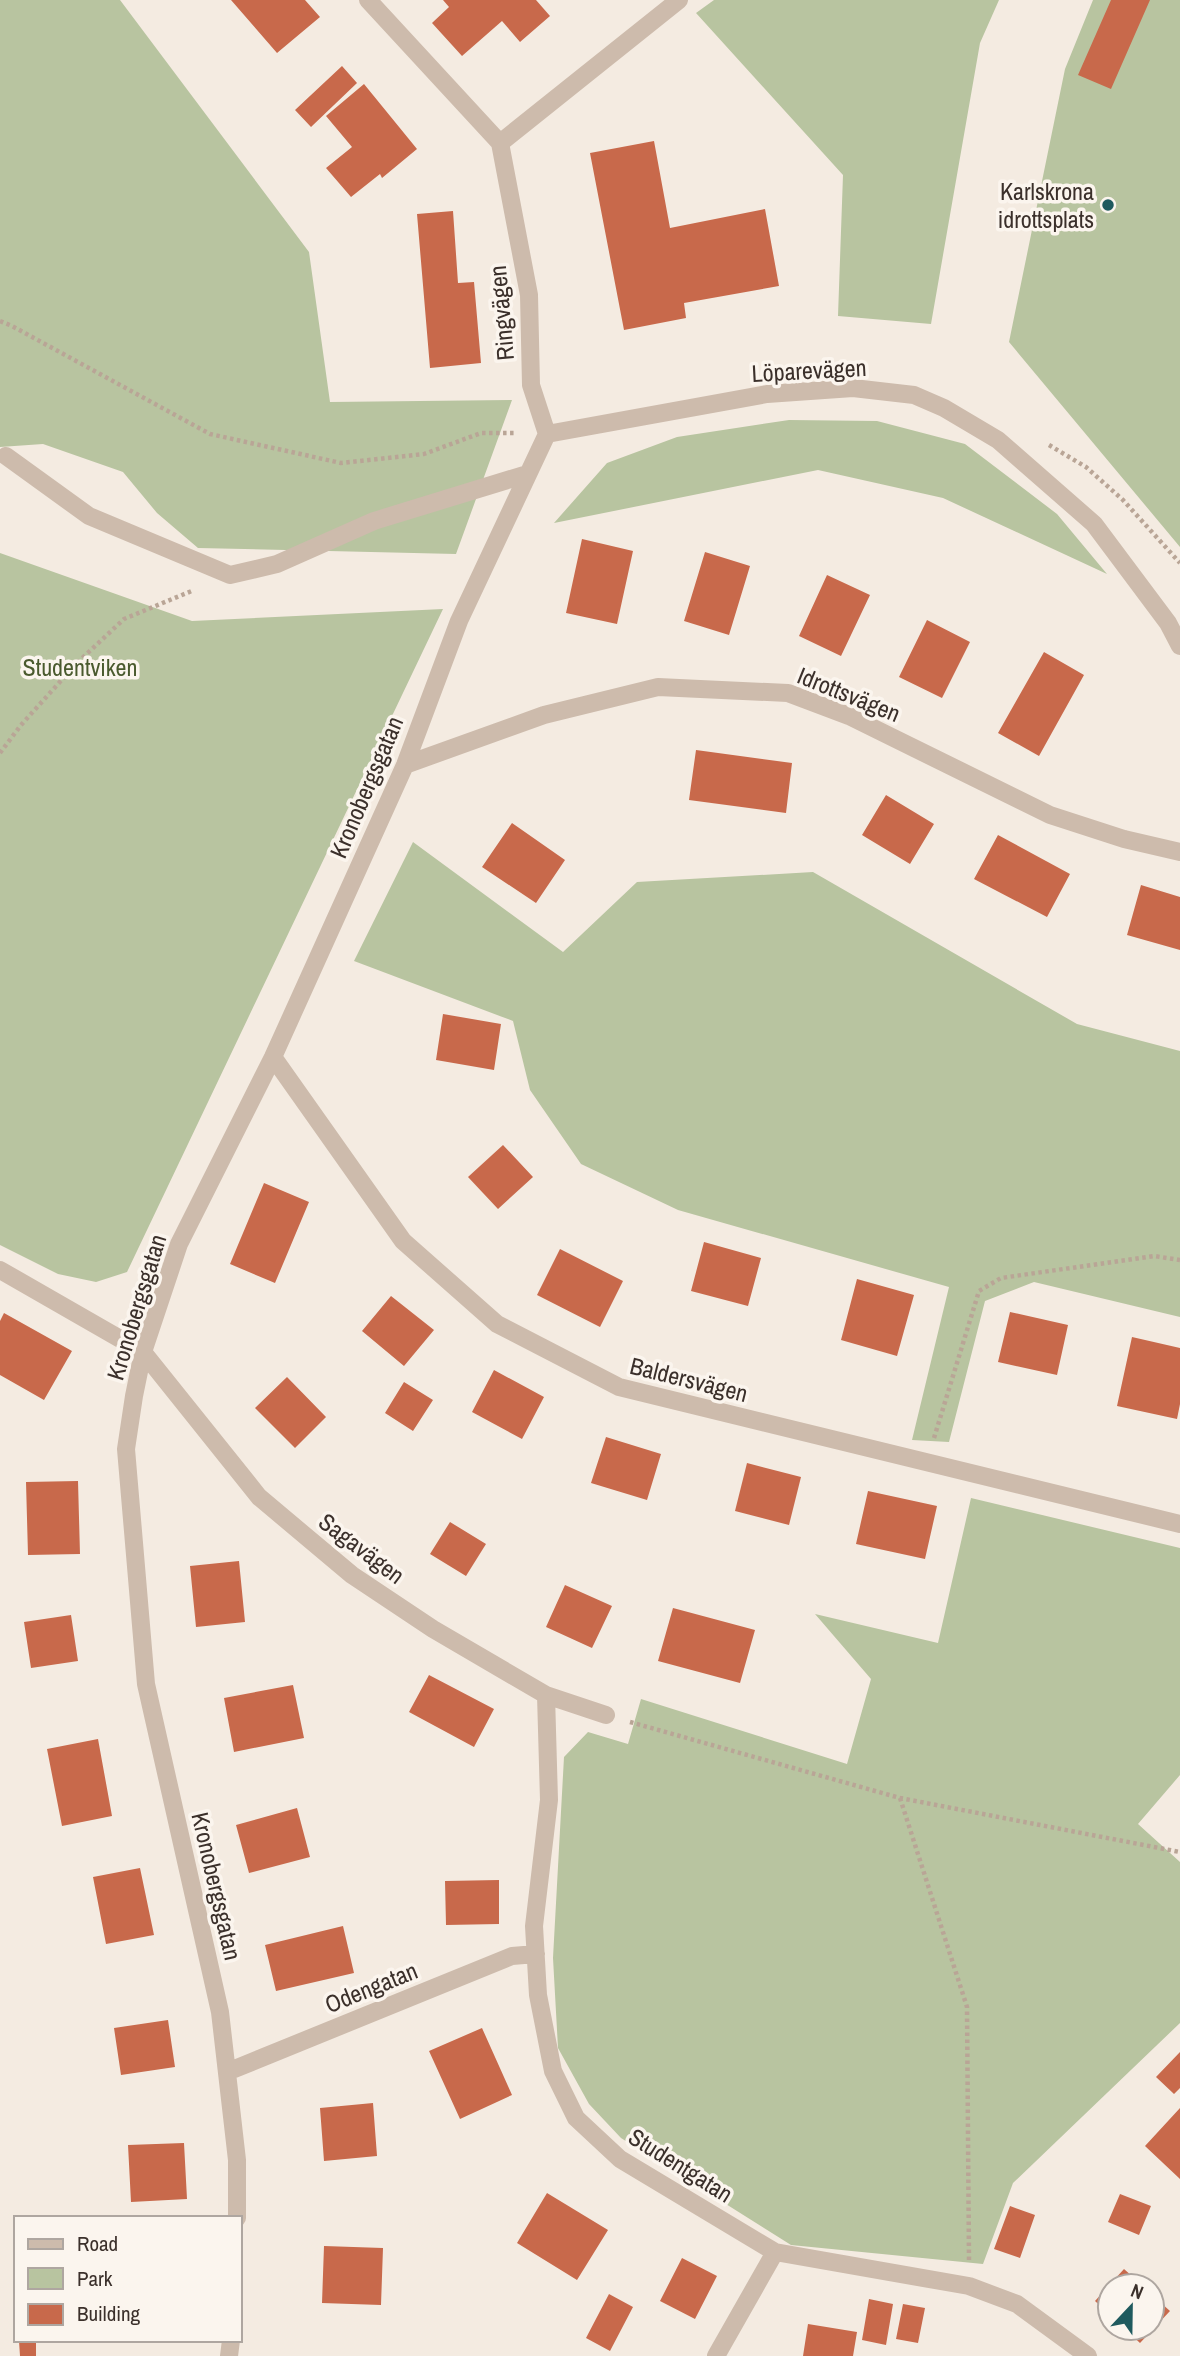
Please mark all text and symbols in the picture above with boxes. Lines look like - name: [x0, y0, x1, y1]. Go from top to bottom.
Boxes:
- place label: Karlskrona idrottsplats: [998, 175, 1094, 235]
- marker: Karlskrona idrottsplats: [1100, 197, 1116, 213]
- street label: Ringvägen: [481, 264, 521, 362]
- street label: Löparevägen: [751, 351, 867, 389]
- park label: Studentviken: [23, 651, 137, 683]
- street label: Idrottsvägen: [793, 659, 905, 729]
- street label: Kronobergsgatan: [322, 711, 410, 863]
- street label: Kronobergsgatan: [99, 1230, 173, 1384]
- street label: Baldersvägen: [627, 1349, 751, 1409]
- street label: Sagavägen: [313, 1505, 411, 1591]
- street label: Kronobergsgatan: [184, 1809, 250, 1963]
- street label: Odengatan: [320, 1954, 422, 2020]
- street label: Studentgatan: [623, 2120, 739, 2210]
- legend: [14, 2216, 242, 2342]
- text: Road: [77, 2229, 118, 2258]
- text: Park: [77, 2264, 113, 2293]
- north arrow: [1096, 2272, 1166, 2342]
- text: N: [1127, 2277, 1147, 2305]
- text: Building: [77, 2299, 141, 2328]

